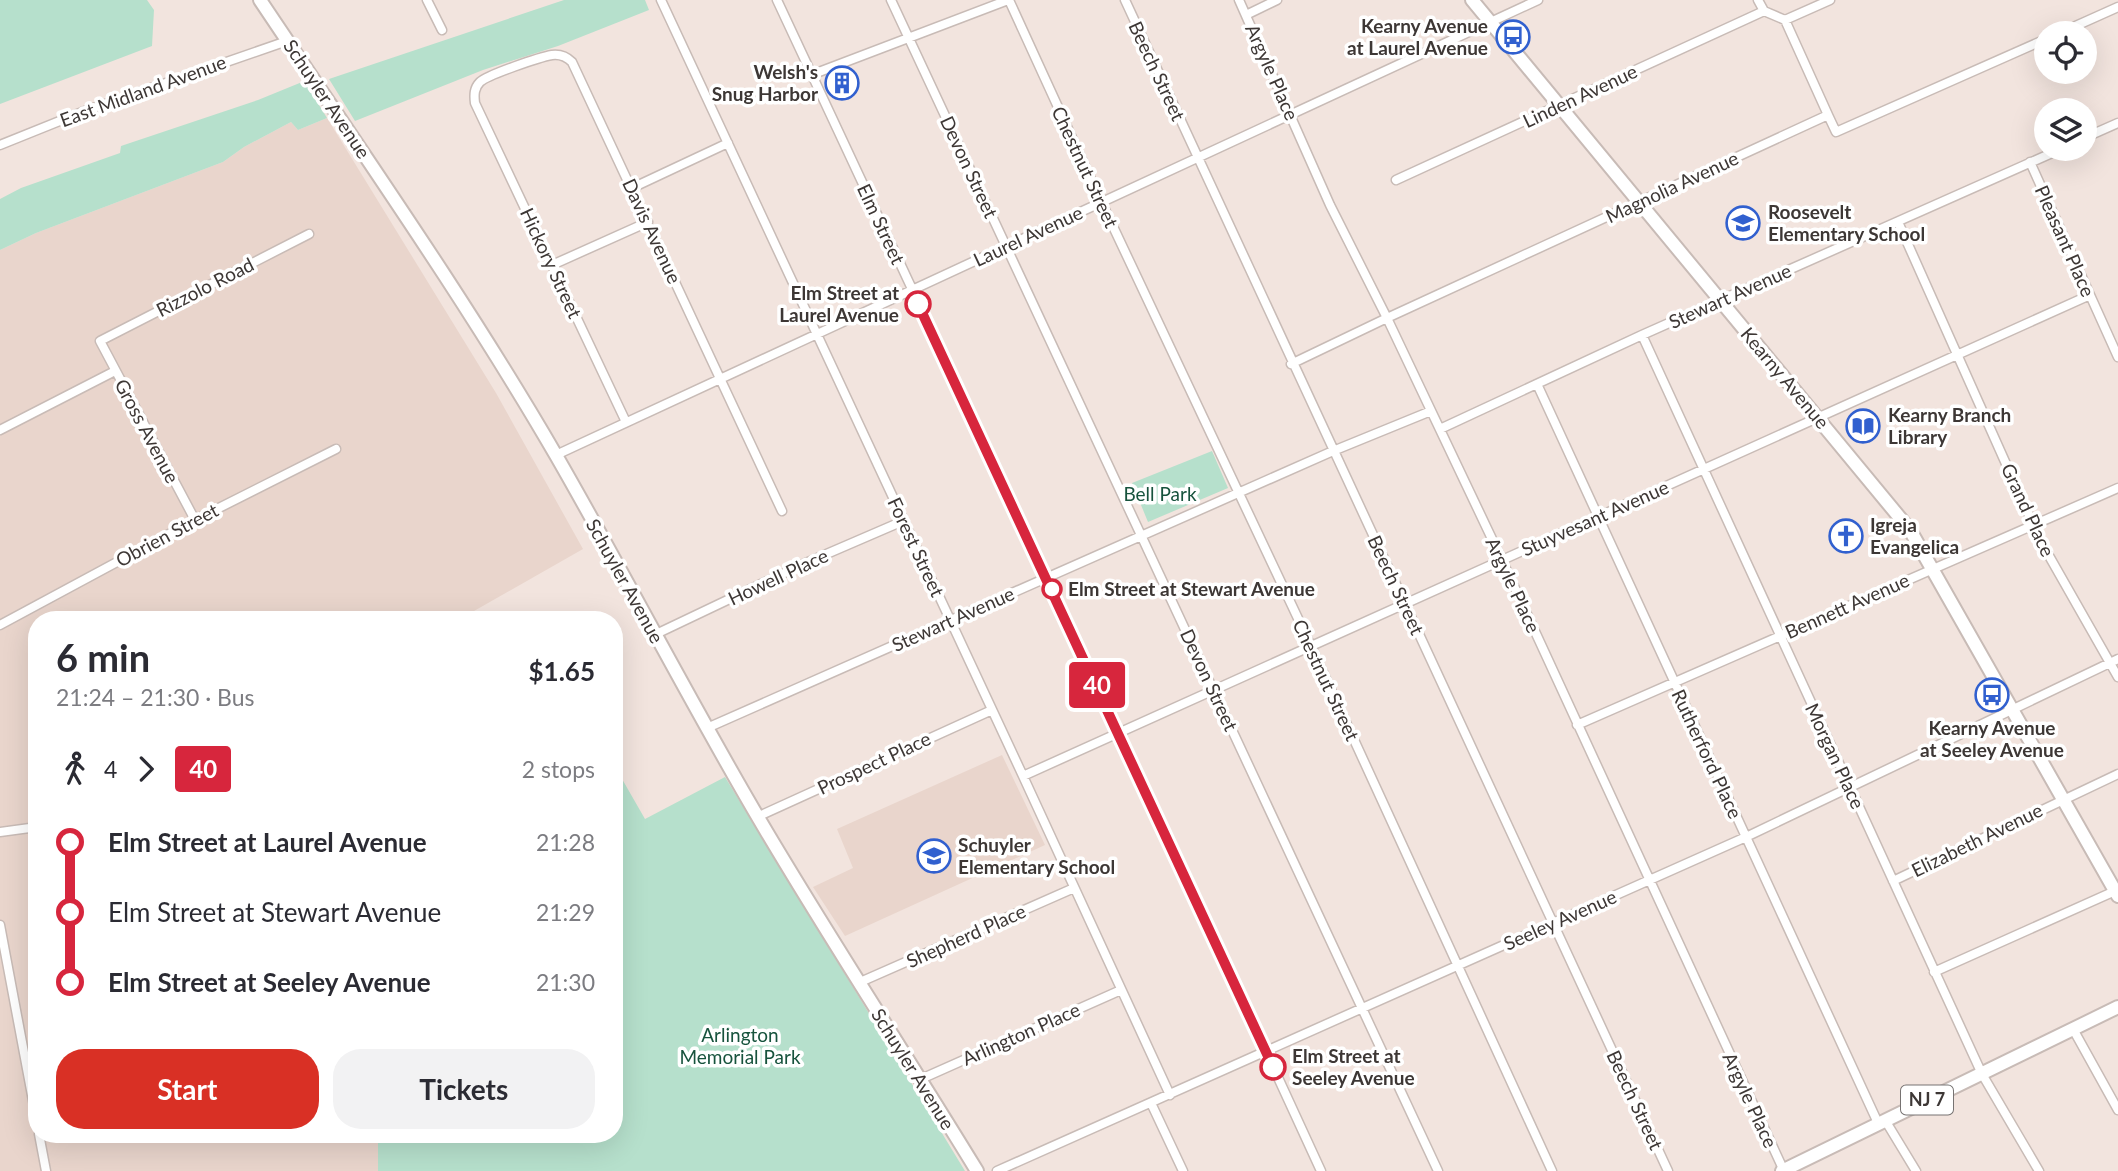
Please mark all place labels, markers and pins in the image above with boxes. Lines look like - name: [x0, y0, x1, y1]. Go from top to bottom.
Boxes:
- place label: Kearny Avenue at Laurel Avenue: [1347, 14, 1488, 59]
- bus stop icon: Kearny Avenue at Laurel Avenue: [1494, 18, 1532, 56]
- place label: Welsh's Snug Harbor: [712, 60, 819, 105]
- building icon: Welsh's Snug Harbor: [823, 64, 861, 102]
- place label: Roosevelt Elementary School: [1768, 200, 1925, 245]
- school or university icon: Roosevelt Elementary School: [1724, 204, 1762, 242]
- place label: Elm Street at Laurel Avenue: [779, 281, 899, 326]
- marker: Elm Street at Laurel Avenue: [905, 291, 931, 317]
- place label: Kearny Branch Library: [1888, 403, 2011, 448]
- library icon: Kearny Branch Library: [1844, 407, 1882, 445]
- place label: Igreja Evangelica: [1870, 513, 1959, 558]
- church icon: Igreja Evangelica: [1827, 517, 1865, 555]
- place label: Elm Street at Stewart Avenue: [1068, 577, 1315, 600]
- marker: Elm Street at Stewart Avenue: [1042, 579, 1062, 599]
- bus stop icon: Kearny Avenue at Seeley Avenue: [1973, 676, 2011, 714]
- place label: Kearny Avenue at Seeley Avenue: [1920, 716, 2064, 761]
- place label: Schuyler Elementary School: [958, 833, 1115, 878]
- school or university icon: Schuyler Elementary School: [915, 837, 953, 875]
- place label: Elm Street at Seeley Avenue: [1292, 1044, 1415, 1089]
- marker: Elm Street at Seeley Avenue: [1260, 1054, 1286, 1080]

